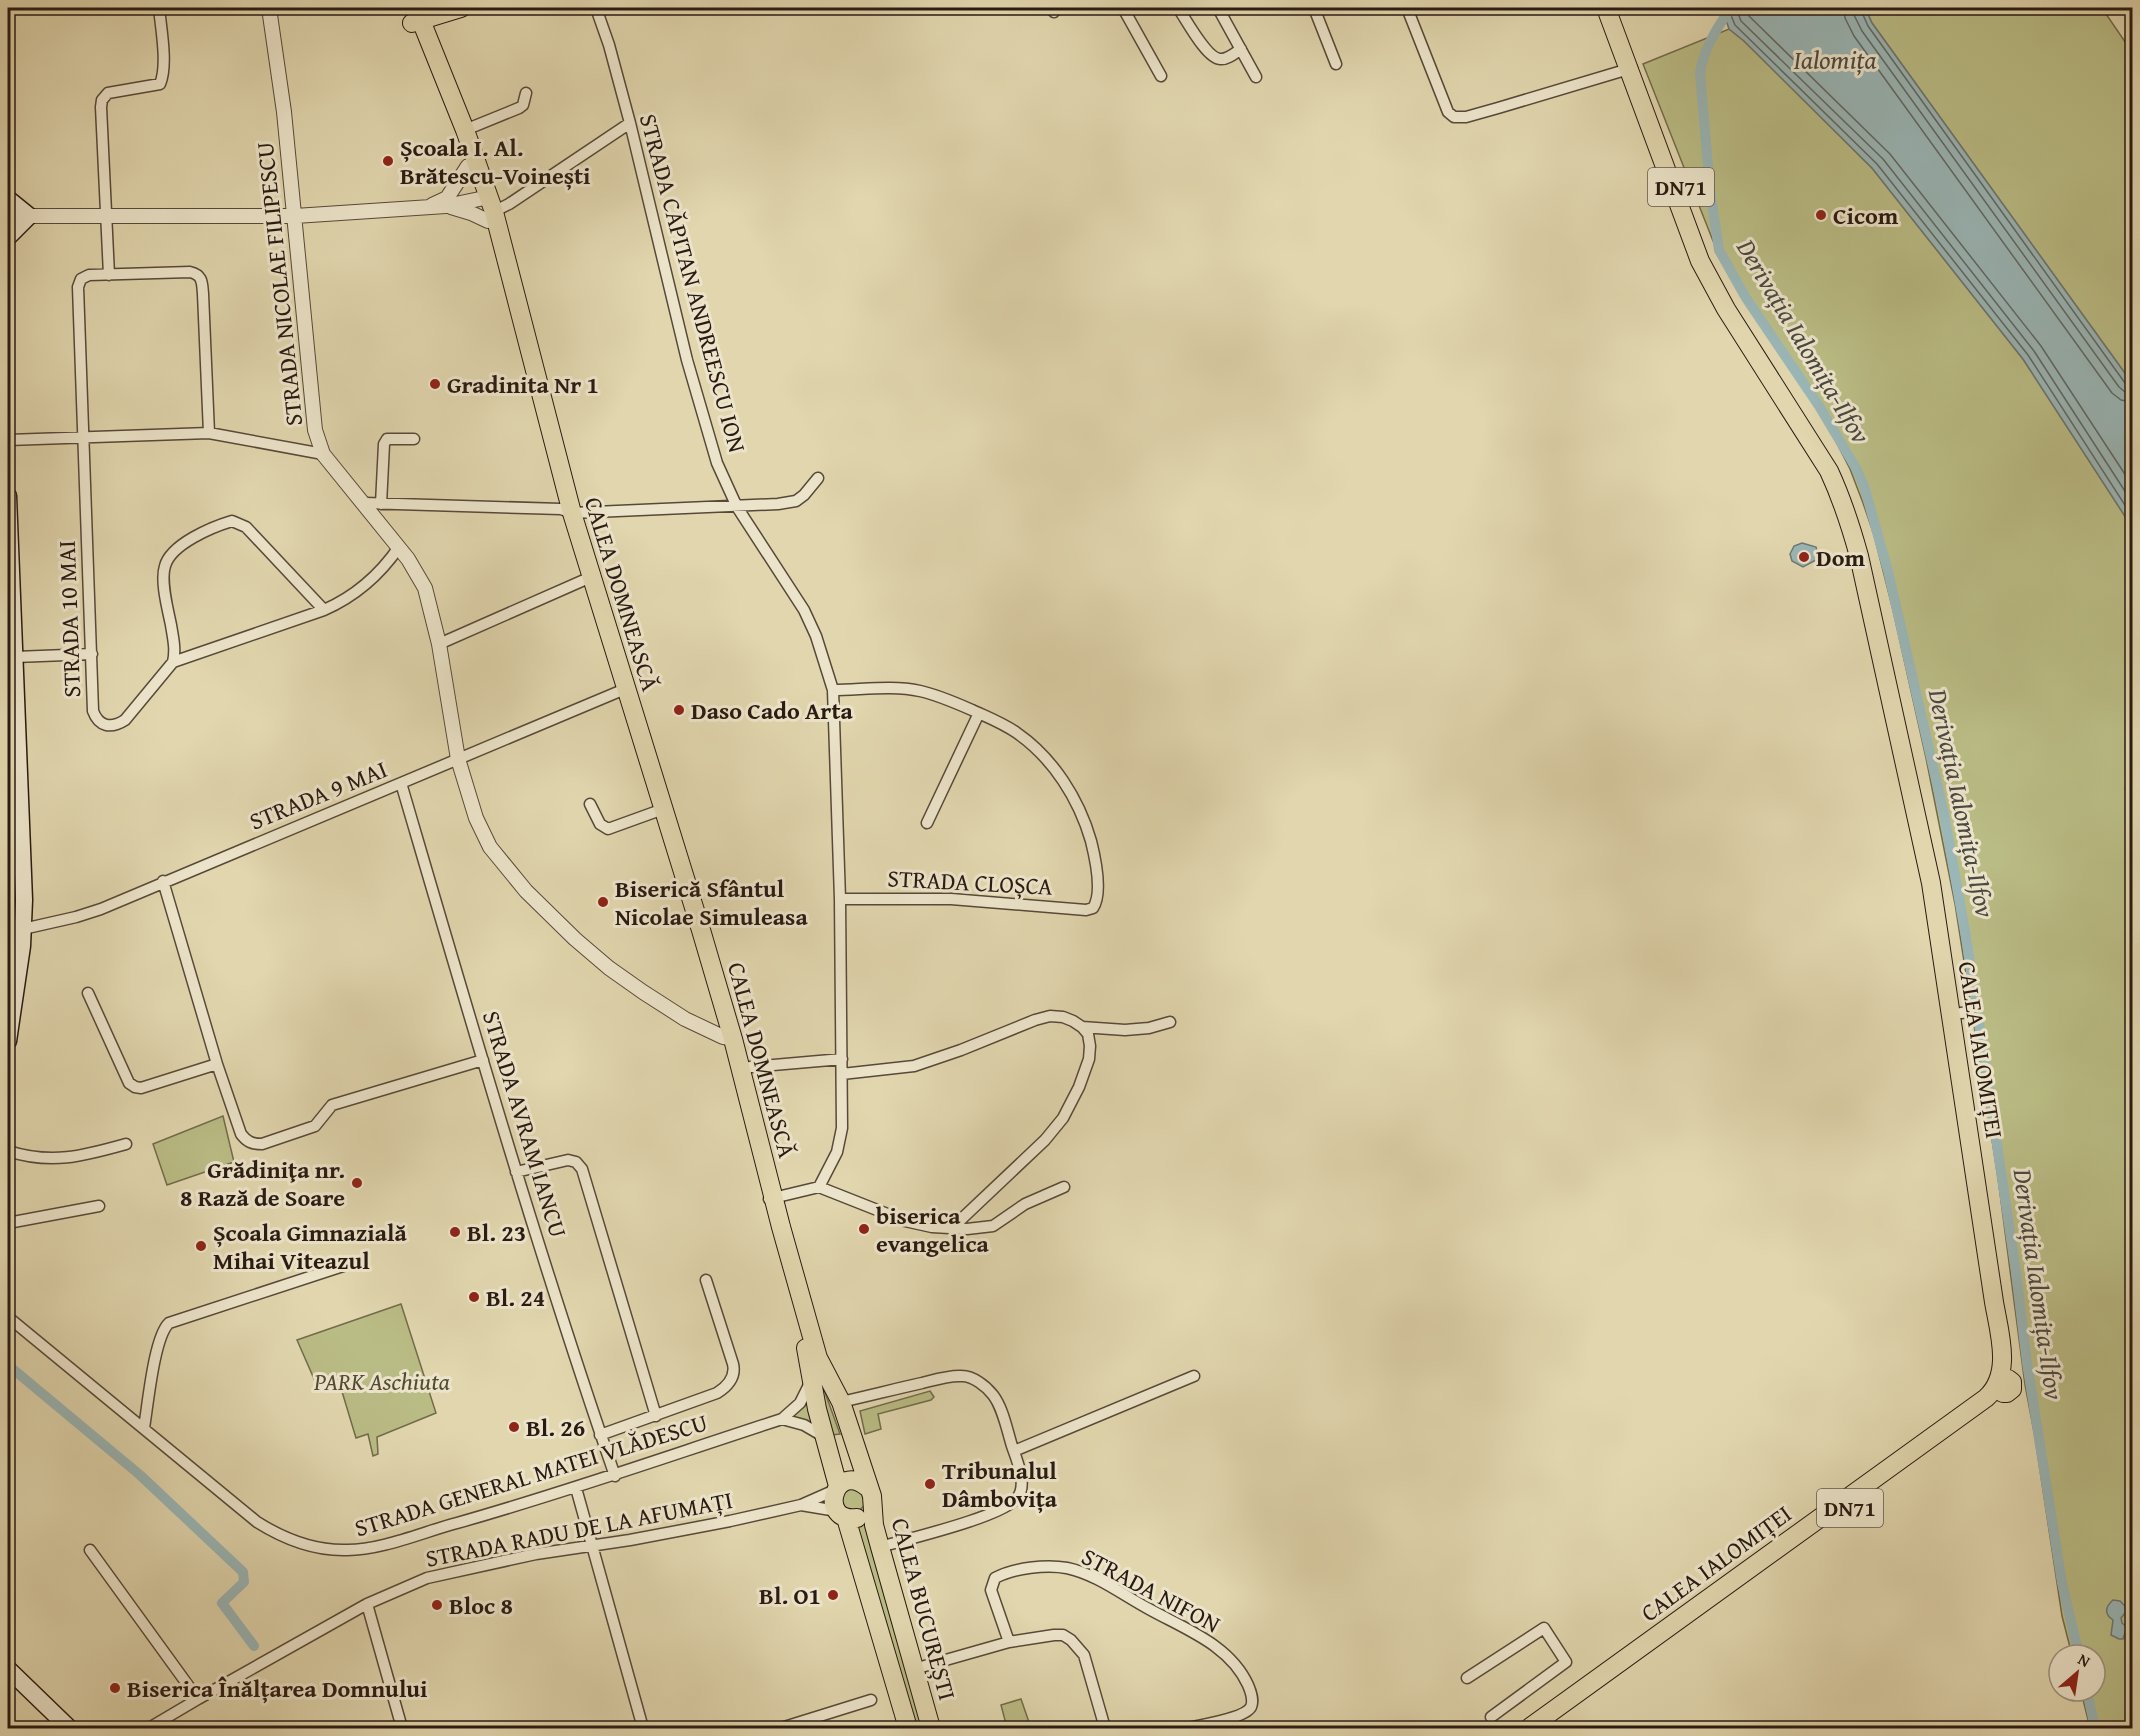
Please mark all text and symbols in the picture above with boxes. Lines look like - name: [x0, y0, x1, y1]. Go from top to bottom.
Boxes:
- water label: Ialomița: [1793, 40, 1877, 79]
- street label: STRADA CĂPITAN ANDREESCU ION: [631, 110, 755, 456]
- place label: Școala I. Al. Brătescu-Voinești: [400, 130, 591, 193]
- street label: STRADA NICOLAE FILIPESCU: [247, 140, 311, 428]
- marker: Școala I. Al. Brătescu-Voinești: [381, 154, 395, 168]
- road number: DN71: [1648, 168, 1714, 206]
- place label: Cicom: [1833, 198, 1899, 233]
- marker: Cicom: [1814, 208, 1828, 222]
- water label: Derivația Ialomița-Ilfov: [1727, 230, 1881, 451]
- place label: Gradinita Nr 1: [447, 367, 599, 402]
- marker: Gradinita Nr 1: [428, 377, 442, 391]
- street label: CALEA DOMNEASCĂ: [576, 493, 668, 696]
- street label: STRADA 10 MAI: [49, 540, 89, 698]
- place label: Dom: [1816, 540, 1865, 575]
- marker: Dom: [1797, 550, 1811, 564]
- water label: Derivația Ialomița-Ilfov: [1919, 684, 2005, 921]
- place label: Daso Cado Arta: [691, 693, 853, 728]
- marker: Daso Cado Arta: [672, 703, 686, 717]
- street label: STRADA 9 MAI: [244, 751, 392, 839]
- street label: STRADA CLOȘCA: [887, 860, 1054, 904]
- place label: Biserică Sfântul Nicolae Simuleasa: [615, 871, 808, 934]
- marker: Biserică Sfântul Nicolae Simuleasa: [596, 895, 610, 909]
- street label: CALEA DOMNEASCĂ: [719, 958, 805, 1162]
- street label: CALEA IALOMIȚEI: [1950, 959, 2012, 1141]
- street label: STRADA AVRAM IANCU: [474, 1006, 576, 1242]
- place label: Grădiniţa nr. 8 Rază de Soare: [180, 1152, 345, 1215]
- water label: Derivația Ialomița-Ilfov: [2003, 1165, 2075, 1402]
- marker: Grădiniţa nr. 8 Rază de Soare: [350, 1176, 364, 1190]
- place label: biserica evangelica: [876, 1198, 989, 1261]
- place label: Școala Gimnazială Mihai Viteazul: [213, 1215, 407, 1278]
- place label: Bl. 23: [467, 1215, 526, 1250]
- marker: biserica evangelica: [857, 1222, 871, 1236]
- marker: Bl. 23: [448, 1225, 462, 1239]
- marker: Școala Gimnazială Mihai Viteazul: [194, 1239, 208, 1253]
- place label: Bl. 24: [486, 1280, 545, 1315]
- marker: Bl. 24: [467, 1290, 481, 1304]
- park label: PARK Aschiuta: [313, 1364, 450, 1399]
- street label: STRADA GENERAL MATEI VLĂDESCU: [350, 1405, 712, 1545]
- place label: Bl. 26: [526, 1410, 585, 1445]
- marker: Bl. 26: [507, 1420, 521, 1434]
- place label: Tribunalul Dâmbovița: [942, 1453, 1058, 1516]
- marker: Tribunalul Dâmbovița: [923, 1477, 937, 1491]
- street label: STRADA RADU DE LA AFUMAȚI: [423, 1482, 735, 1576]
- road number: DN71: [1817, 1489, 1883, 1527]
- street label: CALEA IALOMIȚEI: [1633, 1496, 1799, 1630]
- street label: CALEA BUCUREȘTI: [883, 1514, 965, 1704]
- street label: STRADA NIFON: [1076, 1539, 1227, 1641]
- place label: Bl. O1: [759, 1578, 821, 1613]
- place label: Bloc 8: [449, 1588, 513, 1623]
- marker: Bl. O1: [826, 1588, 840, 1602]
- marker: Bloc 8: [430, 1598, 444, 1612]
- north arrow: [2047, 1643, 2107, 1703]
- text: N: [2074, 1647, 2095, 1673]
- place label: Biserica Înălțarea Domnului: [127, 1671, 428, 1706]
- marker: Biserica Înălțarea Domnului: [108, 1681, 122, 1695]

